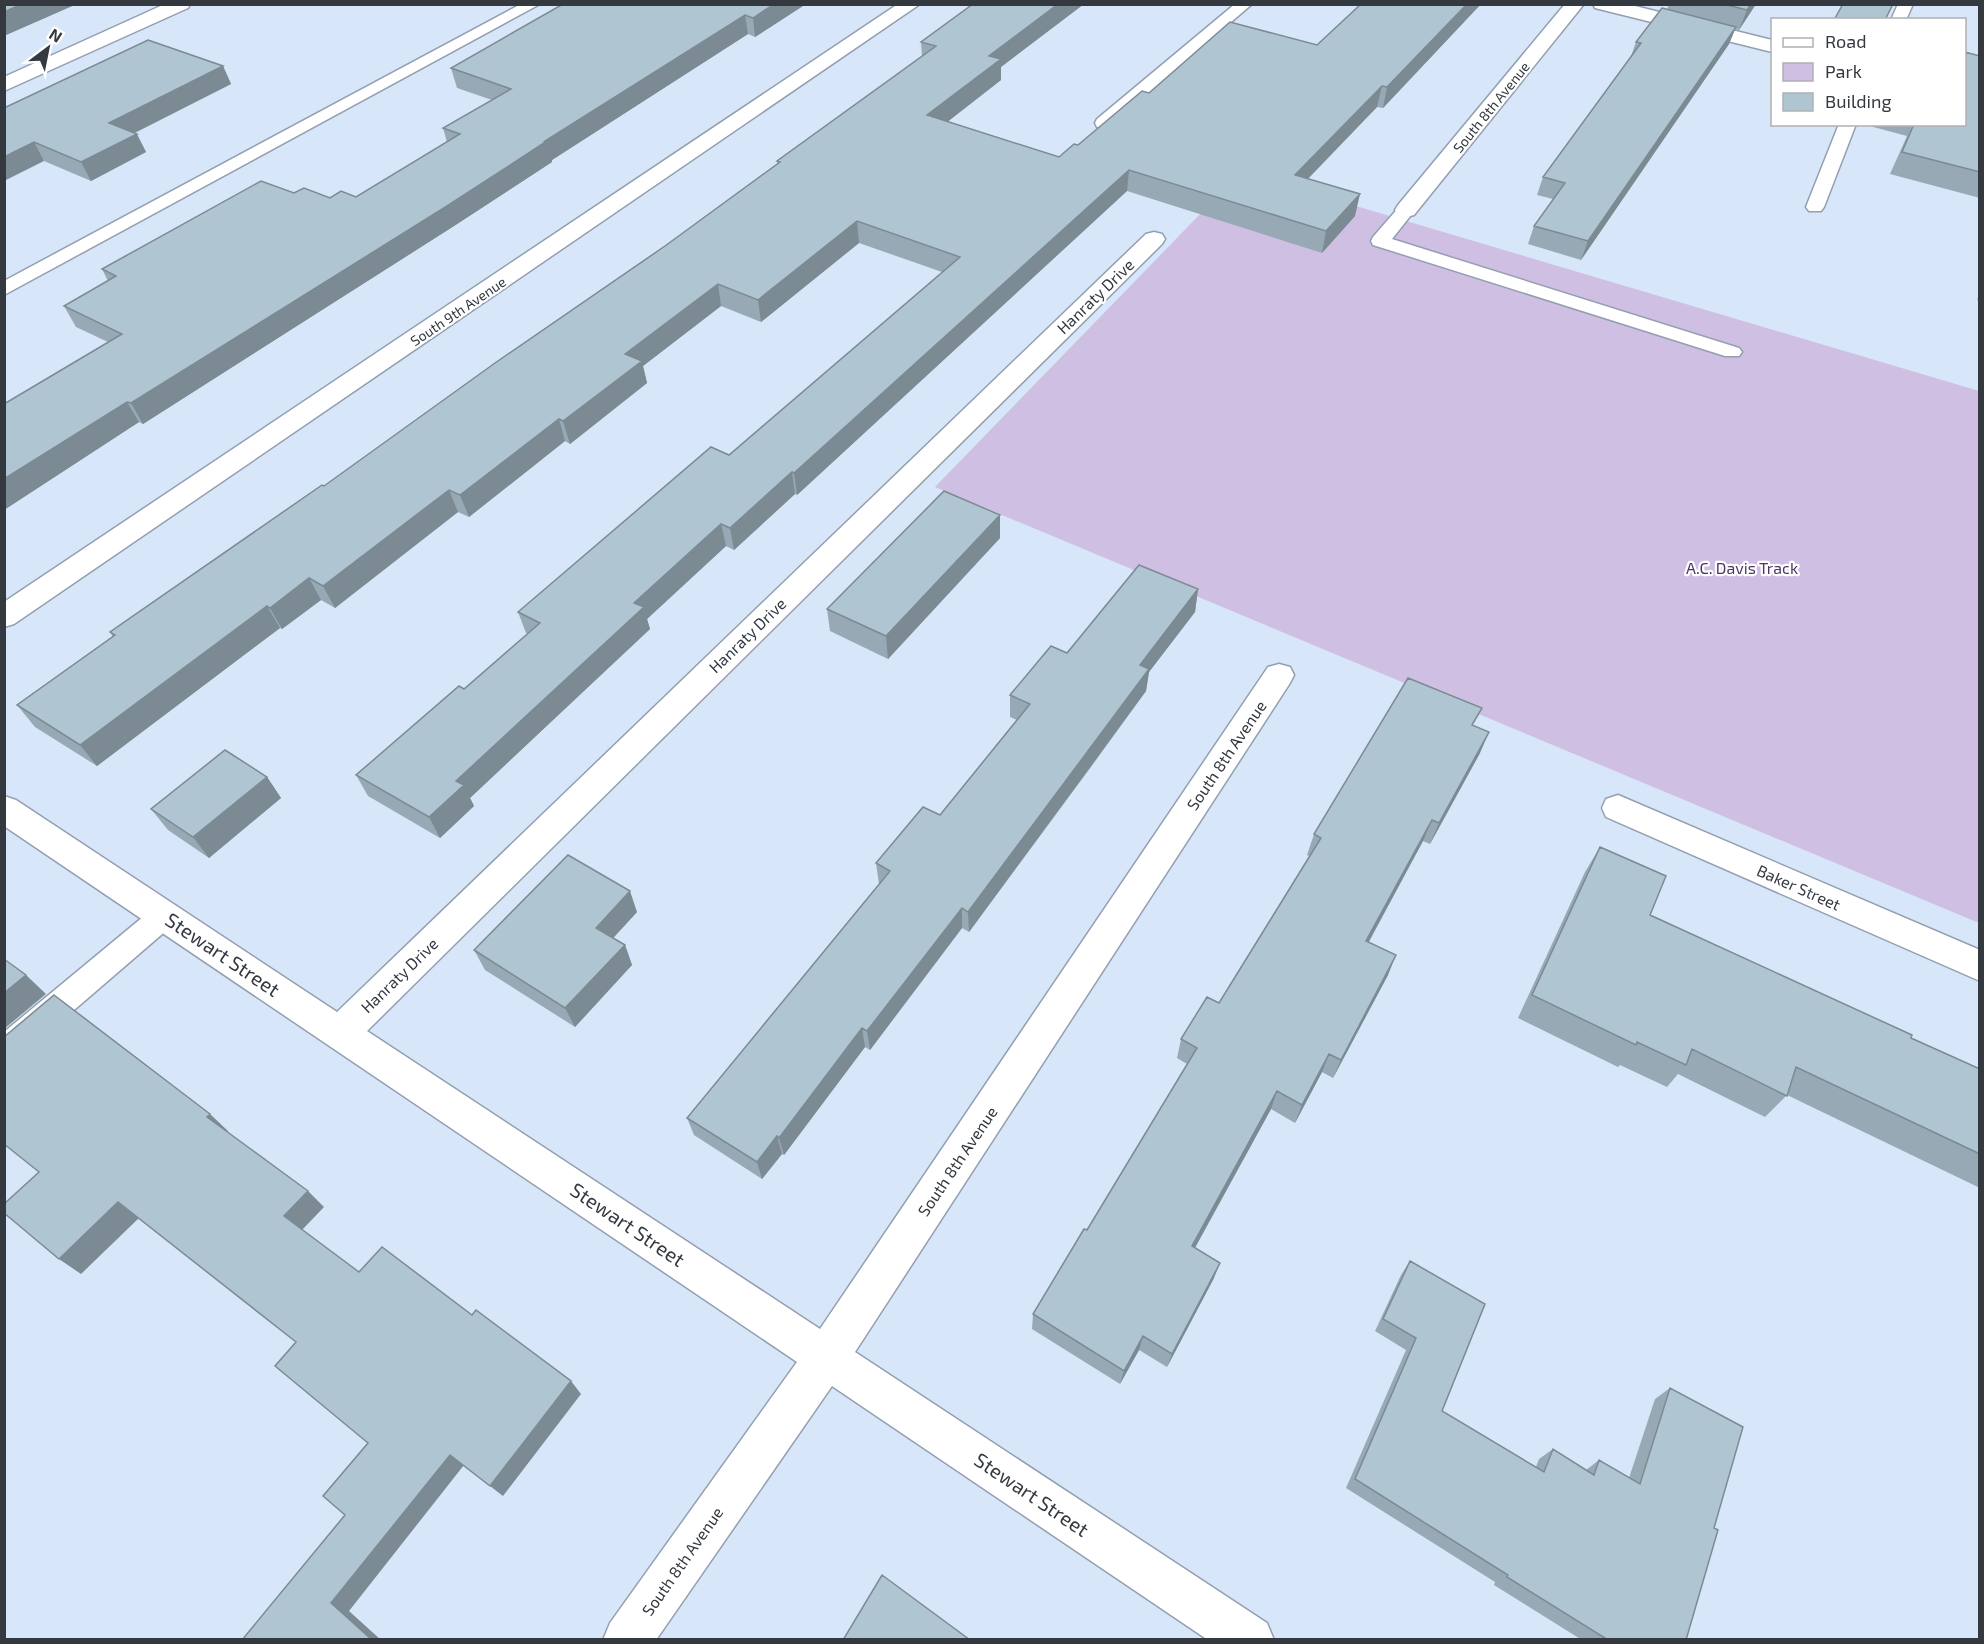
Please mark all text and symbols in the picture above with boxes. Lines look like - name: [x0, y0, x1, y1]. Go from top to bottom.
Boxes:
- north arrow: [18, 18, 78, 78]
- legend: [1771, 18, 1966, 126]
- text: N: [46, 24, 66, 46]
- text: Road: [1825, 30, 1866, 52]
- street label: South 8th Avenue: [1449, 58, 1533, 156]
- text: Park: [1825, 60, 1862, 82]
- text: Building: [1825, 90, 1892, 112]
- street label: Hanraty Drive: [1053, 255, 1137, 337]
- street label: South 9th Avenue: [407, 273, 509, 349]
- park label: A.C. Davis Track: [1686, 558, 1798, 577]
- street label: Hanraty Drive: [705, 594, 789, 676]
- street label: South 8th Avenue: [1182, 697, 1270, 813]
- street label: Baker Street: [1754, 860, 1844, 914]
- street label: Stewart Street: [161, 907, 285, 1001]
- street label: Hanraty Drive: [357, 934, 441, 1016]
- street label: South 8th Avenue: [913, 1103, 1001, 1219]
- street label: Stewart Street: [566, 1177, 690, 1271]
- street label: Stewart Street: [970, 1447, 1094, 1541]
- street label: South 8th Avenue: [637, 1503, 727, 1619]

